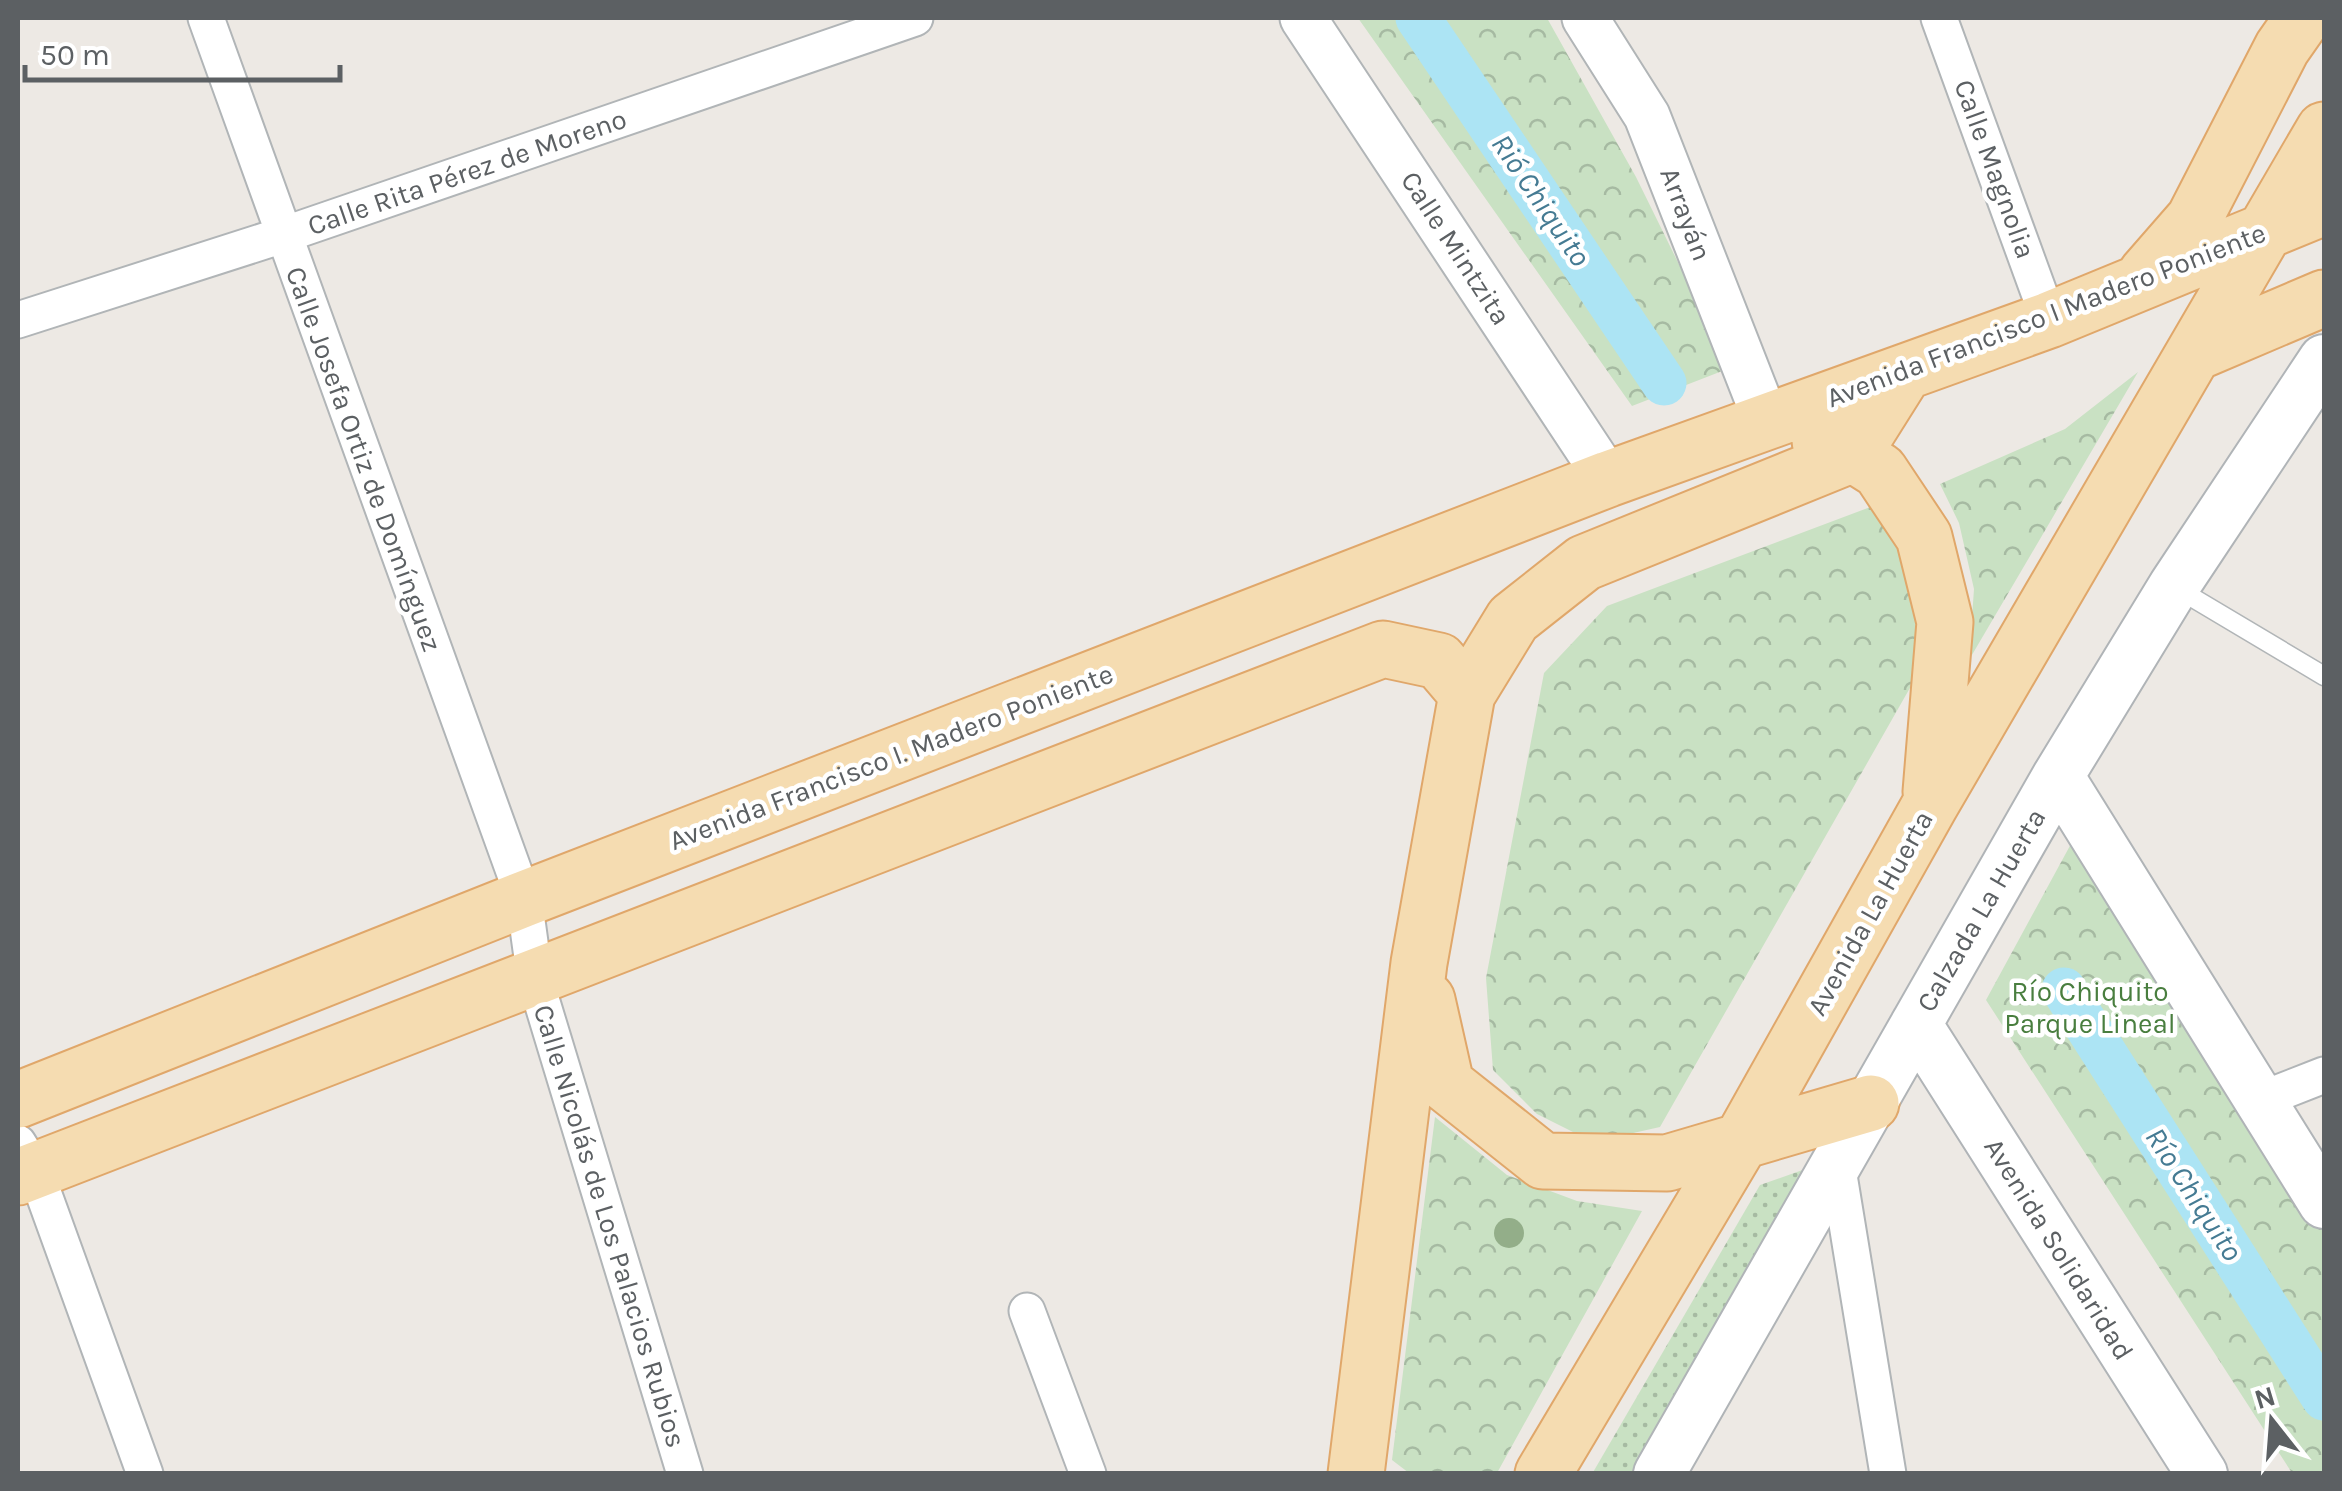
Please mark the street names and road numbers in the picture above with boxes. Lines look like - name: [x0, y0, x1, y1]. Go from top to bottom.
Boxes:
- street label: Calle Magnolia: [1947, 75, 2043, 263]
- street label: Calle Rita Pérez de Moreno: [303, 102, 631, 242]
- street label: Arrayán: [1653, 163, 1719, 265]
- street label: Calle Mintzita: [1394, 165, 1518, 331]
- street label: Avenida Francisco I Madero Poniente: [1822, 216, 2270, 414]
- street label: Calle Josefa Ortiz de Domínguez: [279, 262, 449, 656]
- street label: Avenida Francisco I. Madero Poniente: [664, 657, 1118, 857]
- street label: Calzada La Huerta: [1909, 803, 2053, 1017]
- street label: Avenida La Huerta: [1800, 805, 1940, 1021]
- street label: Calle Nicolás de Los Palacios Rubios: [527, 1001, 693, 1451]
- street label: Avenida Solidaridad: [1977, 1132, 2141, 1366]

